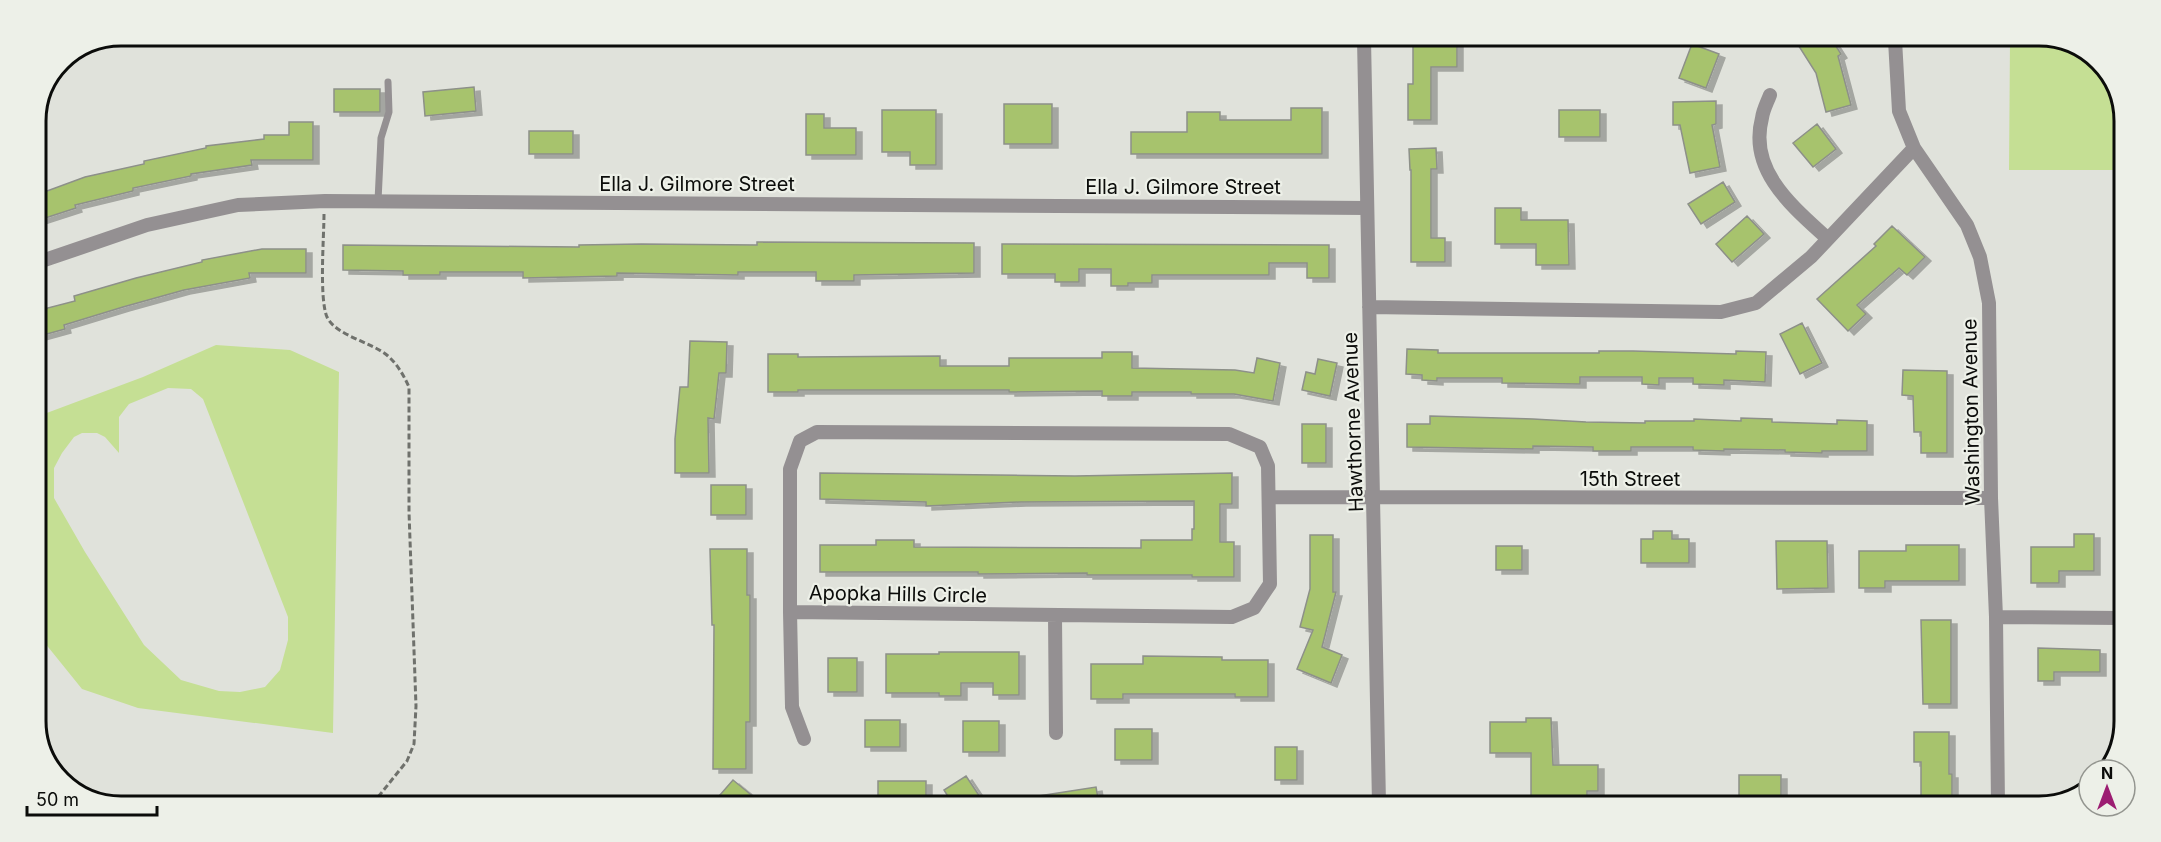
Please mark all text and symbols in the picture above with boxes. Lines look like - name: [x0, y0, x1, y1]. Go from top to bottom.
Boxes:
- street label: Ella J. Gilmore Street: [599, 172, 795, 196]
- street label: Ella J. Gilmore Street: [1085, 175, 1281, 199]
- street label: Washington Avenue: [1957, 318, 1985, 506]
- street label: Hawthorne Avenue: [1338, 332, 1368, 512]
- street label: 15th Street: [1580, 467, 1681, 491]
- street label: Apopka Hills Circle: [809, 580, 987, 608]
- north arrow: [2077, 758, 2137, 818]
- text: N: [2101, 763, 2113, 783]
- scale bar: [27, 779, 158, 817]
- text: 50 m: [36, 789, 79, 810]

